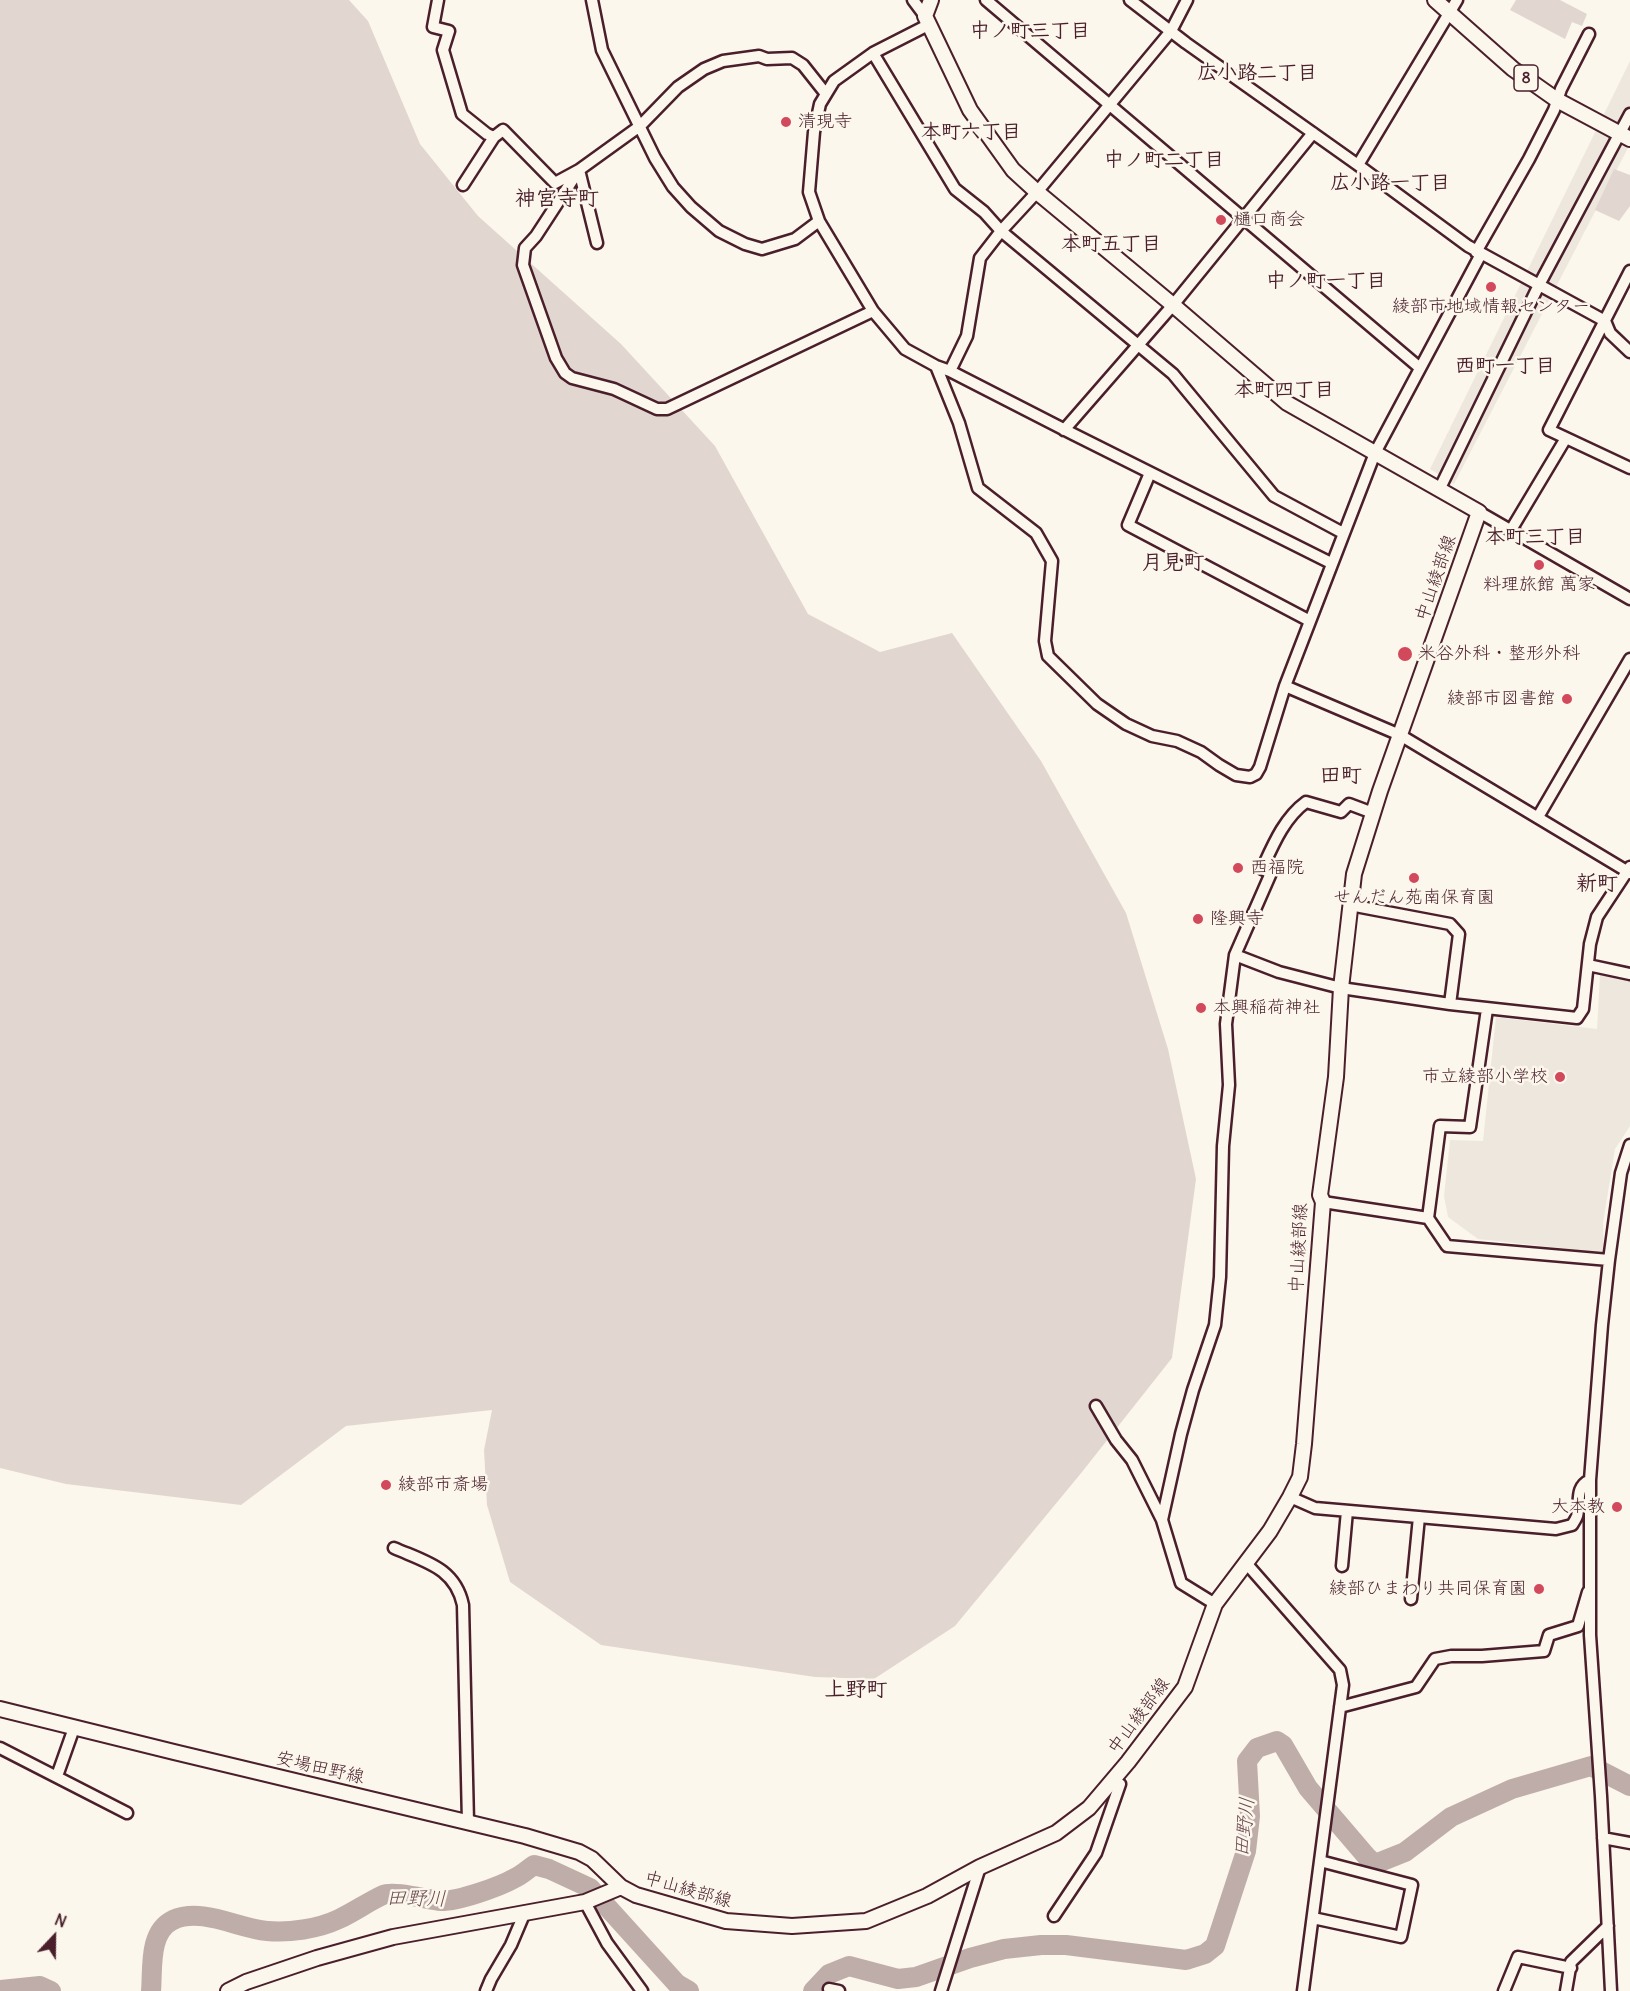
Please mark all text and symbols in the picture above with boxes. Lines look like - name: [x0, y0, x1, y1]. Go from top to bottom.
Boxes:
- district label: 中ノ町三丁目: [970, 19, 1090, 43]
- district label: 広小路二丁目: [1197, 61, 1317, 85]
- road number: 8: [1514, 65, 1538, 91]
- place label: 清現寺: [798, 111, 852, 133]
- marker: 清現寺: [779, 115, 793, 129]
- district label: 本町六丁目: [921, 120, 1021, 144]
- district label: 中ノ町二丁目: [1104, 148, 1224, 172]
- district label: 広小路一丁目: [1330, 171, 1450, 195]
- district label: 神宮寺町: [515, 186, 599, 212]
- place label: 樋口商会: [1233, 209, 1305, 231]
- marker: 樋口商会: [1214, 213, 1228, 227]
- district label: 本町五丁目: [1061, 232, 1161, 256]
- district label: 中ノ町一丁目: [1266, 269, 1386, 293]
- marker: 綾部市地域情報センター: [1484, 280, 1498, 294]
- place label: 綾部市地域情報センター: [1392, 296, 1590, 318]
- district label: 西町一丁目: [1455, 354, 1555, 378]
- district label: 本町四丁目: [1234, 378, 1334, 402]
- district label: 本町三丁目: [1485, 525, 1585, 549]
- street label: 中山綾部線: [1411, 532, 1461, 624]
- district label: 月見町: [1142, 550, 1204, 576]
- marker: 料理旅館 萬家: [1532, 558, 1546, 572]
- place label: 料理旅館 萬家: [1483, 574, 1595, 596]
- place label: 米谷外科・整形外科: [1418, 643, 1580, 665]
- marker: 米谷外科・整形外科: [1396, 645, 1414, 663]
- place label: 綾部市図書館: [1447, 688, 1555, 710]
- marker: 綾部市図書館: [1560, 692, 1574, 706]
- district label: 田町: [1320, 763, 1362, 789]
- place label: 西福院: [1250, 857, 1304, 879]
- marker: 西福院: [1231, 861, 1245, 875]
- marker: せんだん苑南保育園: [1407, 871, 1421, 885]
- district label: 新町: [1576, 871, 1618, 897]
- place label: せんだん苑南保育園: [1333, 887, 1495, 909]
- place label: 隆興寺: [1210, 908, 1264, 930]
- marker: 隆興寺: [1191, 912, 1205, 926]
- place label: 本興稲荷神社: [1213, 997, 1321, 1019]
- marker: 本興稲荷神社: [1194, 1001, 1208, 1015]
- place label: 市立綾部小学校: [1422, 1066, 1548, 1088]
- marker: 市立綾部小学校: [1553, 1070, 1567, 1084]
- street label: 中山綾部線: [1286, 1202, 1312, 1294]
- place label: 綾部市斎場: [398, 1474, 488, 1496]
- marker: 綾部市斎場: [379, 1478, 393, 1492]
- place label: 大本教: [1551, 1496, 1605, 1518]
- marker: 大本教: [1610, 1500, 1624, 1514]
- place label: 綾部ひまわり共同保育園: [1329, 1578, 1527, 1600]
- marker: 綾部ひまわり共同保育園: [1532, 1582, 1546, 1596]
- street label: 中山綾部線: [1103, 1674, 1175, 1758]
- district label: 上野町: [825, 1677, 887, 1703]
- street label: 安場田野線: [274, 1747, 366, 1789]
- water label: 田野川: [1230, 1796, 1260, 1858]
- street label: 中山綾部線: [642, 1867, 734, 1913]
- water label: 田野川: [386, 1886, 446, 1912]
- north arrow: [24, 1907, 84, 1967]
- text: N: [52, 1909, 70, 1932]

